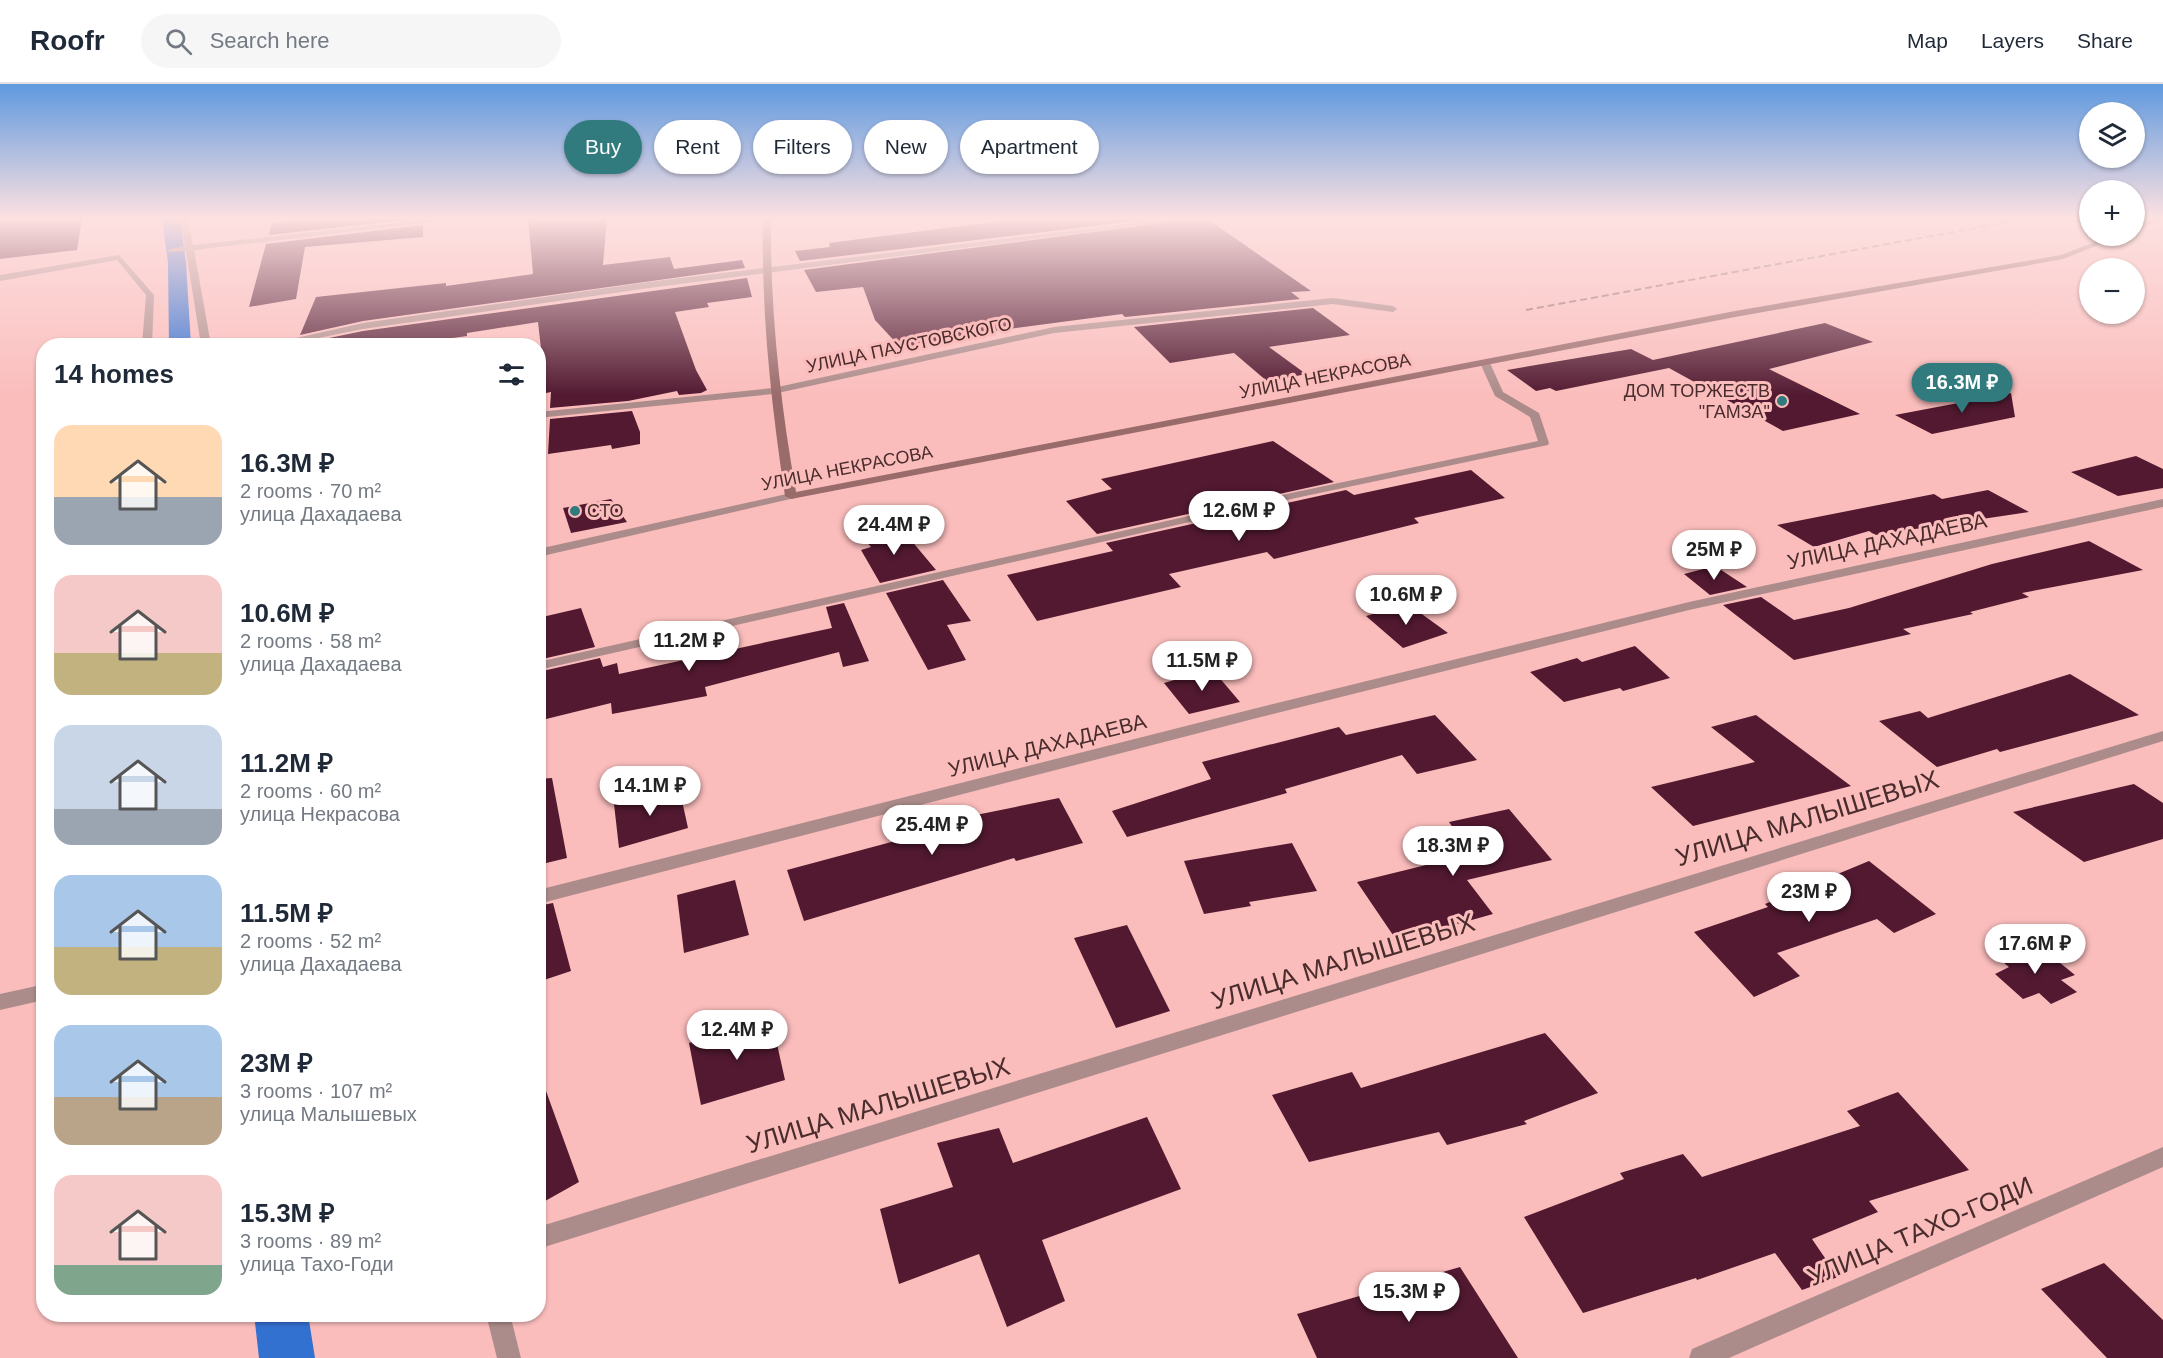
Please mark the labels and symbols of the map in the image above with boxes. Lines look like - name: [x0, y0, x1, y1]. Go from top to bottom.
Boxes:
- street label: УЛИЦА ПАУСТОВСКОГО: [804, 313, 1014, 377]
- street label: УЛИЦА НЕКРАСОВА: [1238, 350, 1412, 402]
- pin: 16.3M ₽: [1907, 363, 2017, 414]
- place label: ДОМ ТОРЖЕСТВ "ГАМЗА": [1624, 381, 1770, 422]
- marker: ДОМ ТОРЖЕСТВ "ГАМЗА": [1775, 394, 1789, 408]
- street label: УЛИЦА НЕКРАСОВА: [760, 442, 934, 494]
- pin: 12.6M ₽: [1184, 491, 1294, 542]
- place label: СТО: [587, 501, 624, 521]
- marker: СТО: [568, 504, 582, 518]
- pin: 24.4M ₽: [839, 505, 949, 556]
- street label: УЛИЦА ДАХАДАЕВА: [1785, 509, 1989, 573]
- pin: 25M ₽: [1672, 530, 1756, 581]
- pin: 10.6M ₽: [1351, 575, 1461, 626]
- pin: 11.2M ₽: [634, 621, 744, 672]
- pin: 11.5M ₽: [1147, 641, 1257, 692]
- street label: УЛИЦА ДАХАДАЕВА: [946, 709, 1148, 781]
- street label: УЛИЦА МАЛЫШЕВЫХ: [1672, 764, 1942, 872]
- pin: 14.1M ₽: [595, 766, 705, 817]
- pin: 25.4M ₽: [877, 805, 987, 856]
- pin: 18.3M ₽: [1398, 826, 1508, 877]
- pin: 23M ₽: [1767, 872, 1851, 923]
- street label: УЛИЦА МАЛЫШЕВЫХ: [1208, 907, 1478, 1015]
- pin: 17.6M ₽: [1980, 924, 2090, 975]
- pin: 12.4M ₽: [682, 1010, 792, 1061]
- street label: УЛИЦА МАЛЫШЕВЫХ: [743, 1051, 1013, 1159]
- street label: УЛИЦА ТАХО-ГОДИ: [1803, 1170, 2037, 1292]
- pin: 15.3M ₽: [1354, 1272, 1464, 1323]

